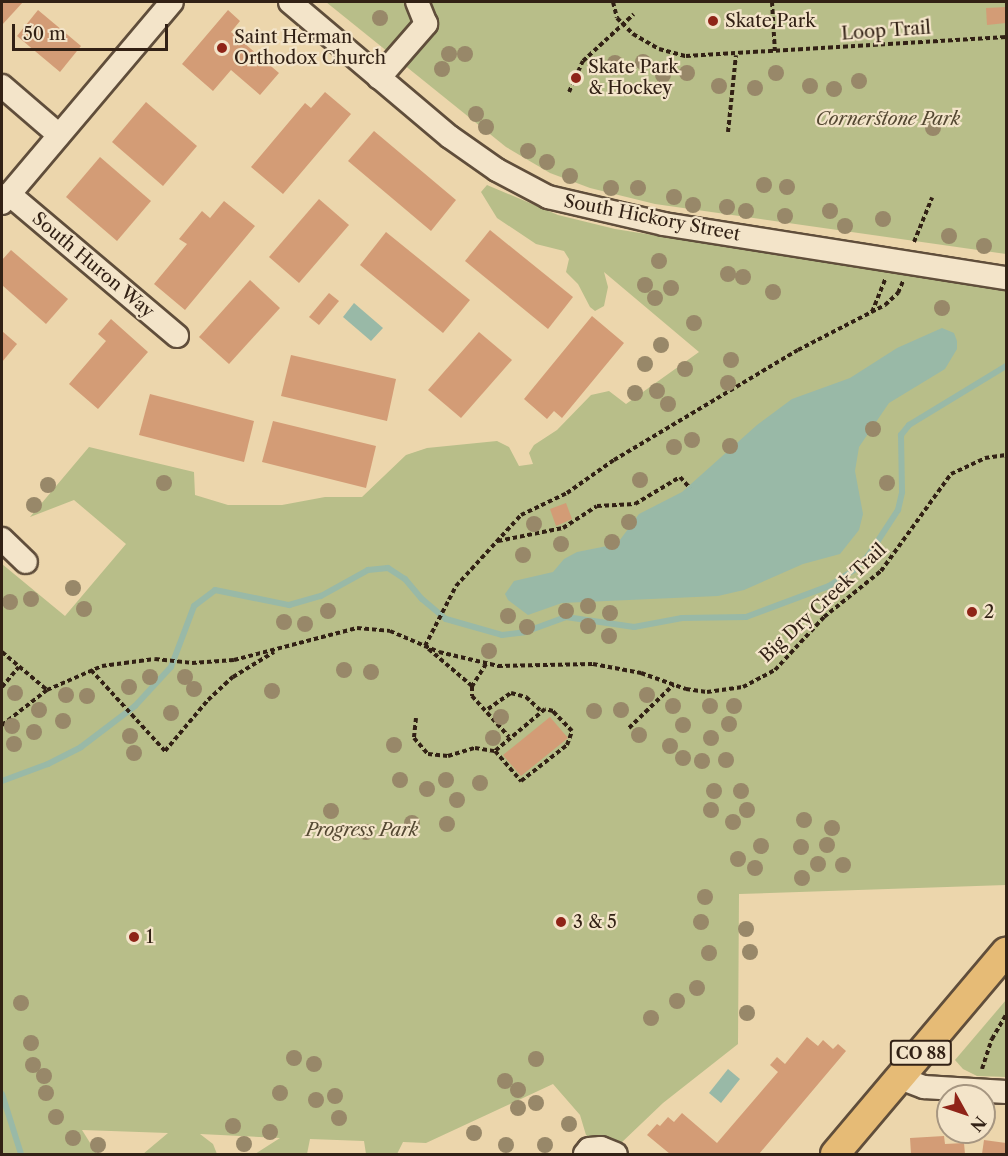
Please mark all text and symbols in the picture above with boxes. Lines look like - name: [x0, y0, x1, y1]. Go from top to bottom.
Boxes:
- place label: Skate Park: [725, 10, 816, 32]
- scale bar: [15, 12, 171, 50]
- marker: Skate Park: [706, 14, 720, 28]
- street label: Loop Trail: [840, 17, 932, 45]
- text: 50 m: [23, 23, 66, 45]
- place label: Saint Herman Orthodox Church: [234, 27, 386, 70]
- marker: Saint Herman Orthodox Church: [215, 41, 229, 55]
- place label: Skate Park & Hockey: [588, 57, 679, 100]
- marker: Skate Park & Hockey: [569, 71, 583, 85]
- park label: Cornerstone Park: [816, 108, 960, 130]
- street label: South Hickory Street: [562, 190, 742, 246]
- street label: South Huron Way: [27, 207, 159, 323]
- street label: Big Dry Creek Trail: [755, 538, 891, 668]
- place label: 2: [984, 601, 994, 623]
- marker: 2: [965, 605, 979, 619]
- park label: Progress Park: [306, 819, 418, 841]
- place label: 3 & 5: [573, 911, 617, 933]
- marker: 3 & 5: [554, 915, 568, 929]
- place label: 1: [146, 926, 154, 948]
- marker: 1: [127, 930, 141, 944]
- road number: CO 88: [890, 1040, 952, 1066]
- north arrow: [936, 1084, 996, 1144]
- text: N: [966, 1113, 990, 1136]

